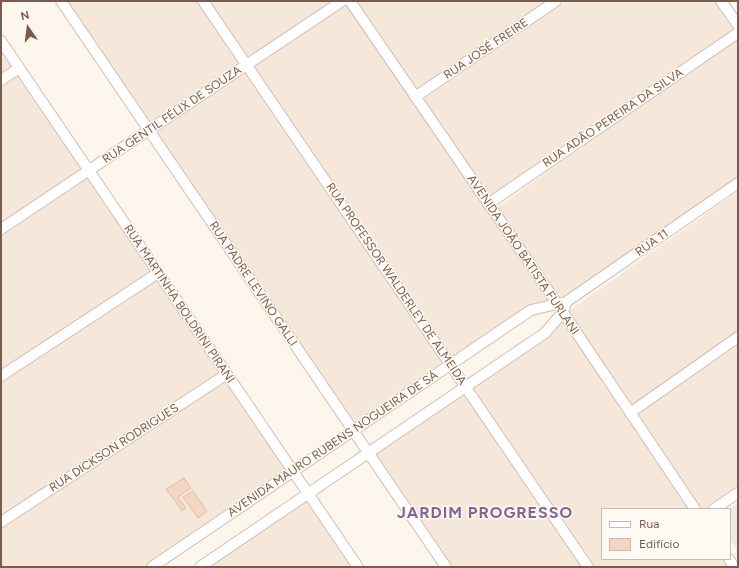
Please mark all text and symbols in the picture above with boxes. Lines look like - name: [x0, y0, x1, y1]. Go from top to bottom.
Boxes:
- north arrow: [8, 8, 48, 48]
- text: N: [19, 9, 31, 23]
- street label: RUA JOSÉ FREIRE: [441, 15, 531, 83]
- street label: RUA GENTIL FÉLIX DE SOUZA: [100, 63, 244, 167]
- street label: RUA ADÃO PEREIRA DA SILVA: [540, 65, 686, 171]
- street label: AVENIDA JOÃO BATISTA FURLANI: [464, 172, 582, 338]
- street label: RUA PROFESSOR WALDERLEY DE ALMEIDA: [323, 180, 469, 388]
- street label: RUA PADRE LEVINO GALLI: [206, 219, 300, 349]
- street label: RUA MARTINHA BOLDRINI PIRANI: [120, 222, 238, 386]
- street label: RUA 11: [633, 226, 671, 260]
- street label: AVENIDA MAURO RUBENS NOGUEIRA DE SÁ: [225, 368, 441, 520]
- street label: RUA DICKSON RODRIGUES: [47, 401, 181, 495]
- district label: JARDIM PROGRESSO: [397, 503, 573, 523]
- legend: [601, 508, 731, 560]
- text: Rua: [639, 517, 659, 531]
- text: Edifício: [639, 537, 679, 551]

